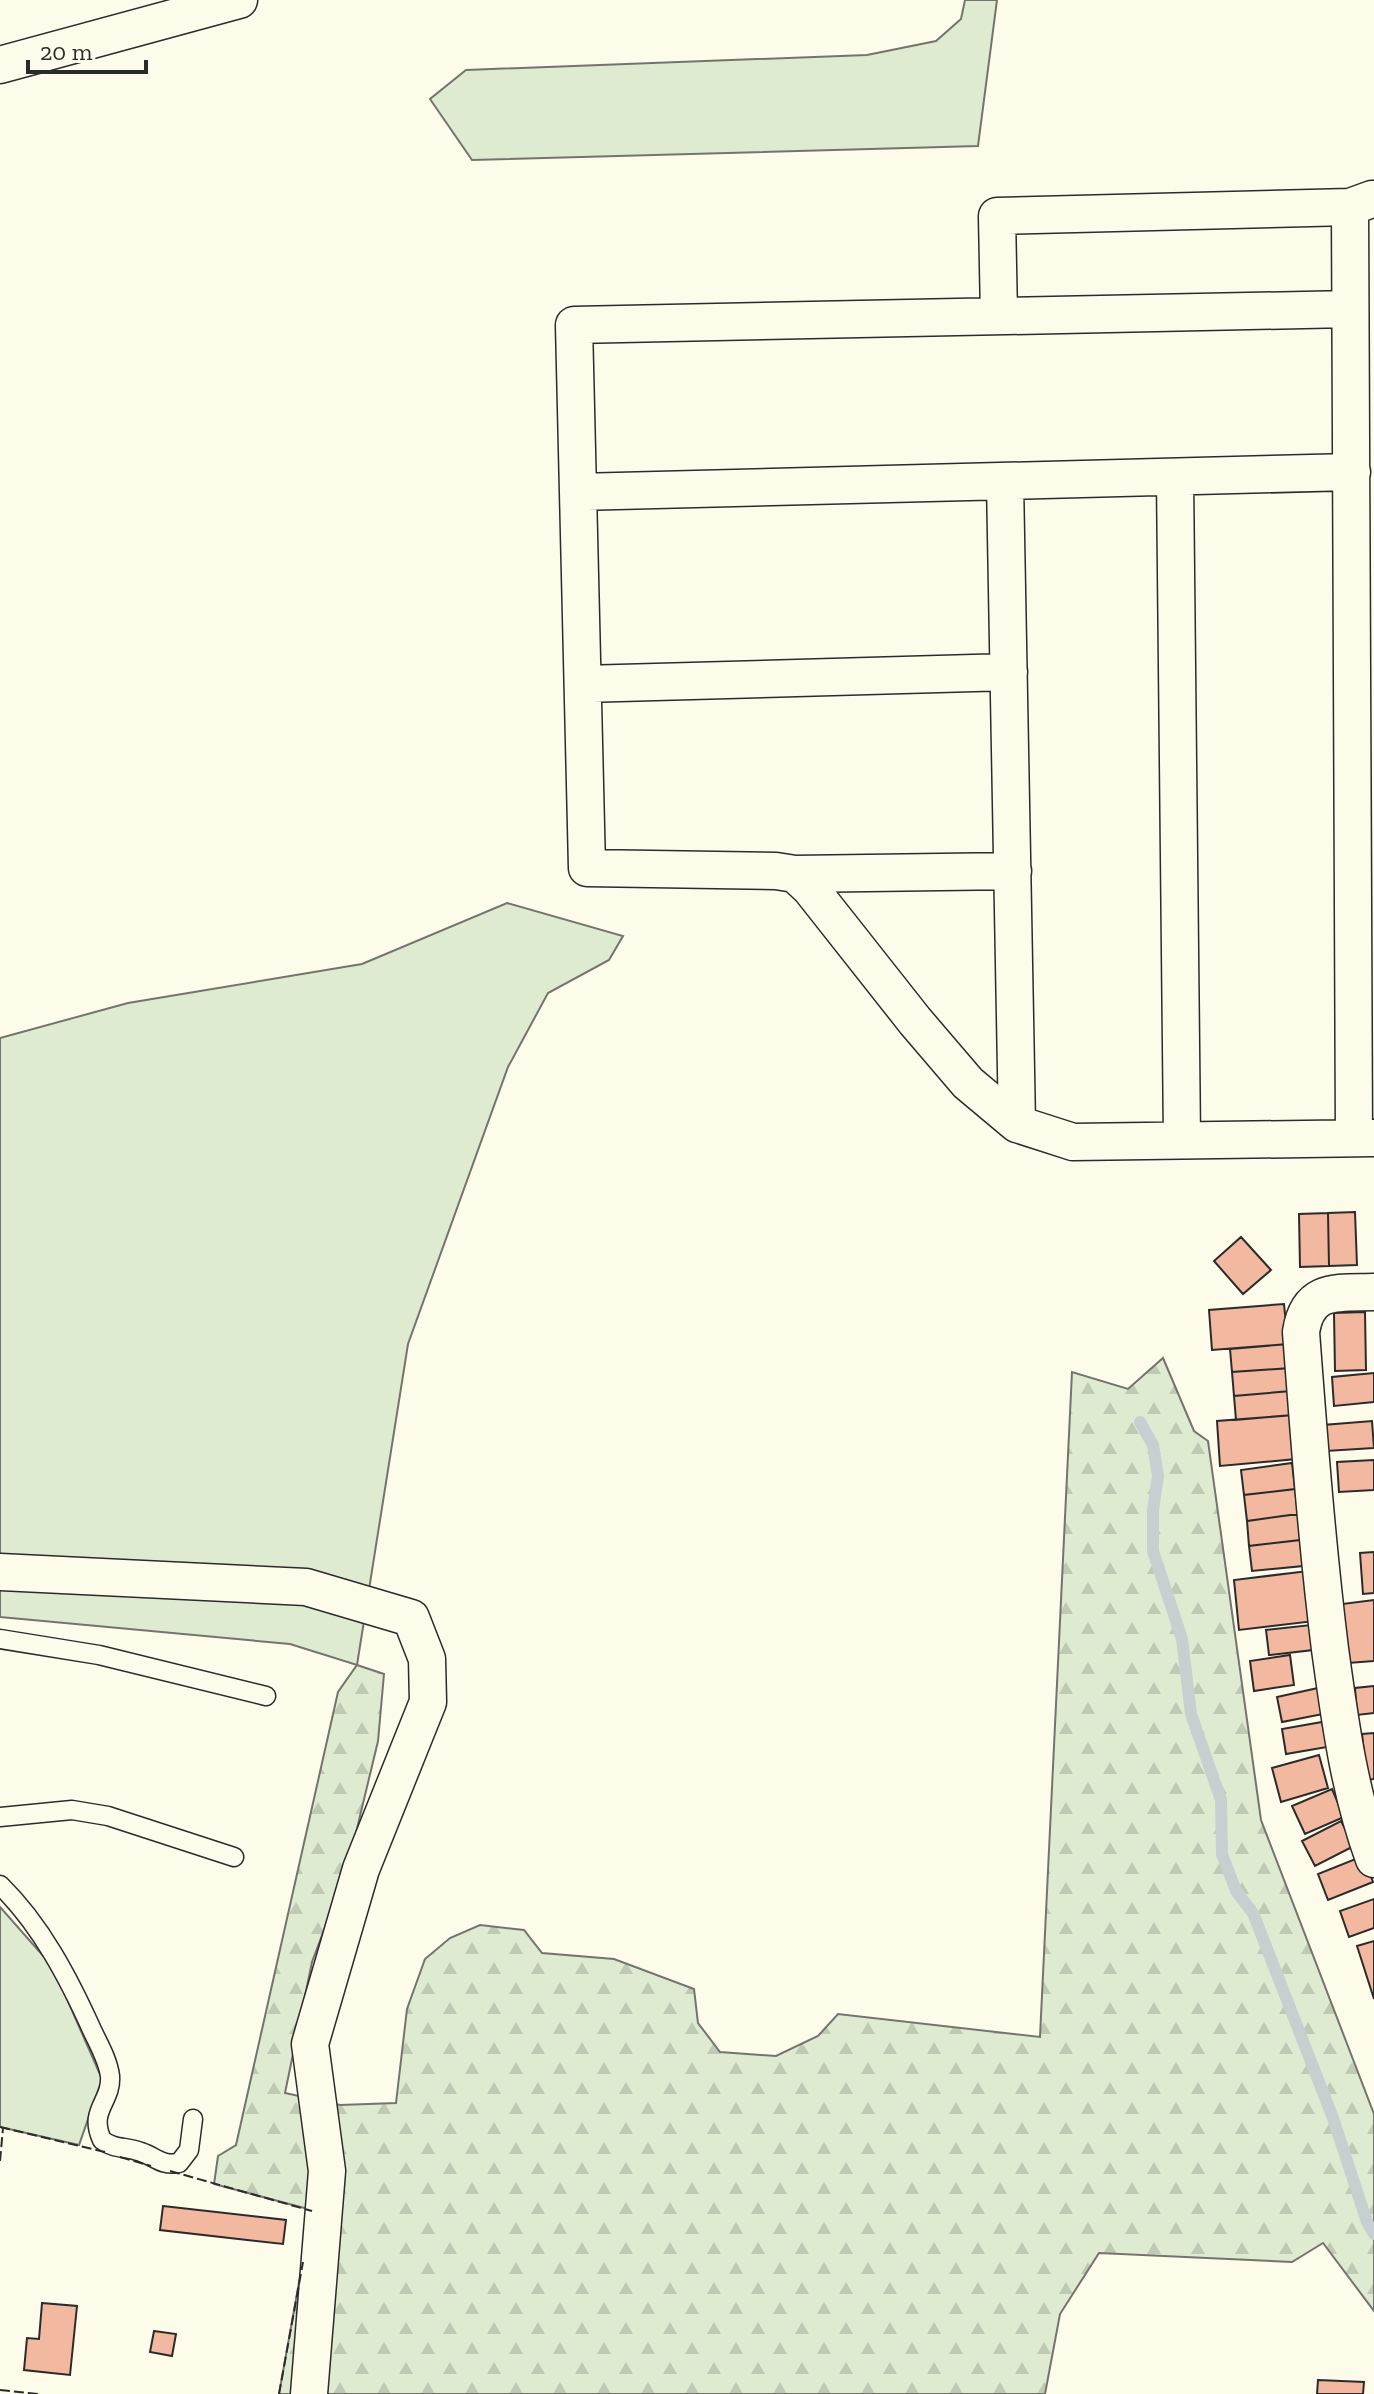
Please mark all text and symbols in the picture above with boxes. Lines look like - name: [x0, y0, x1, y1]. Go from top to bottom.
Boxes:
- scale bar: [28, 24, 146, 74]
- text: 20 m: [40, 37, 93, 66]

